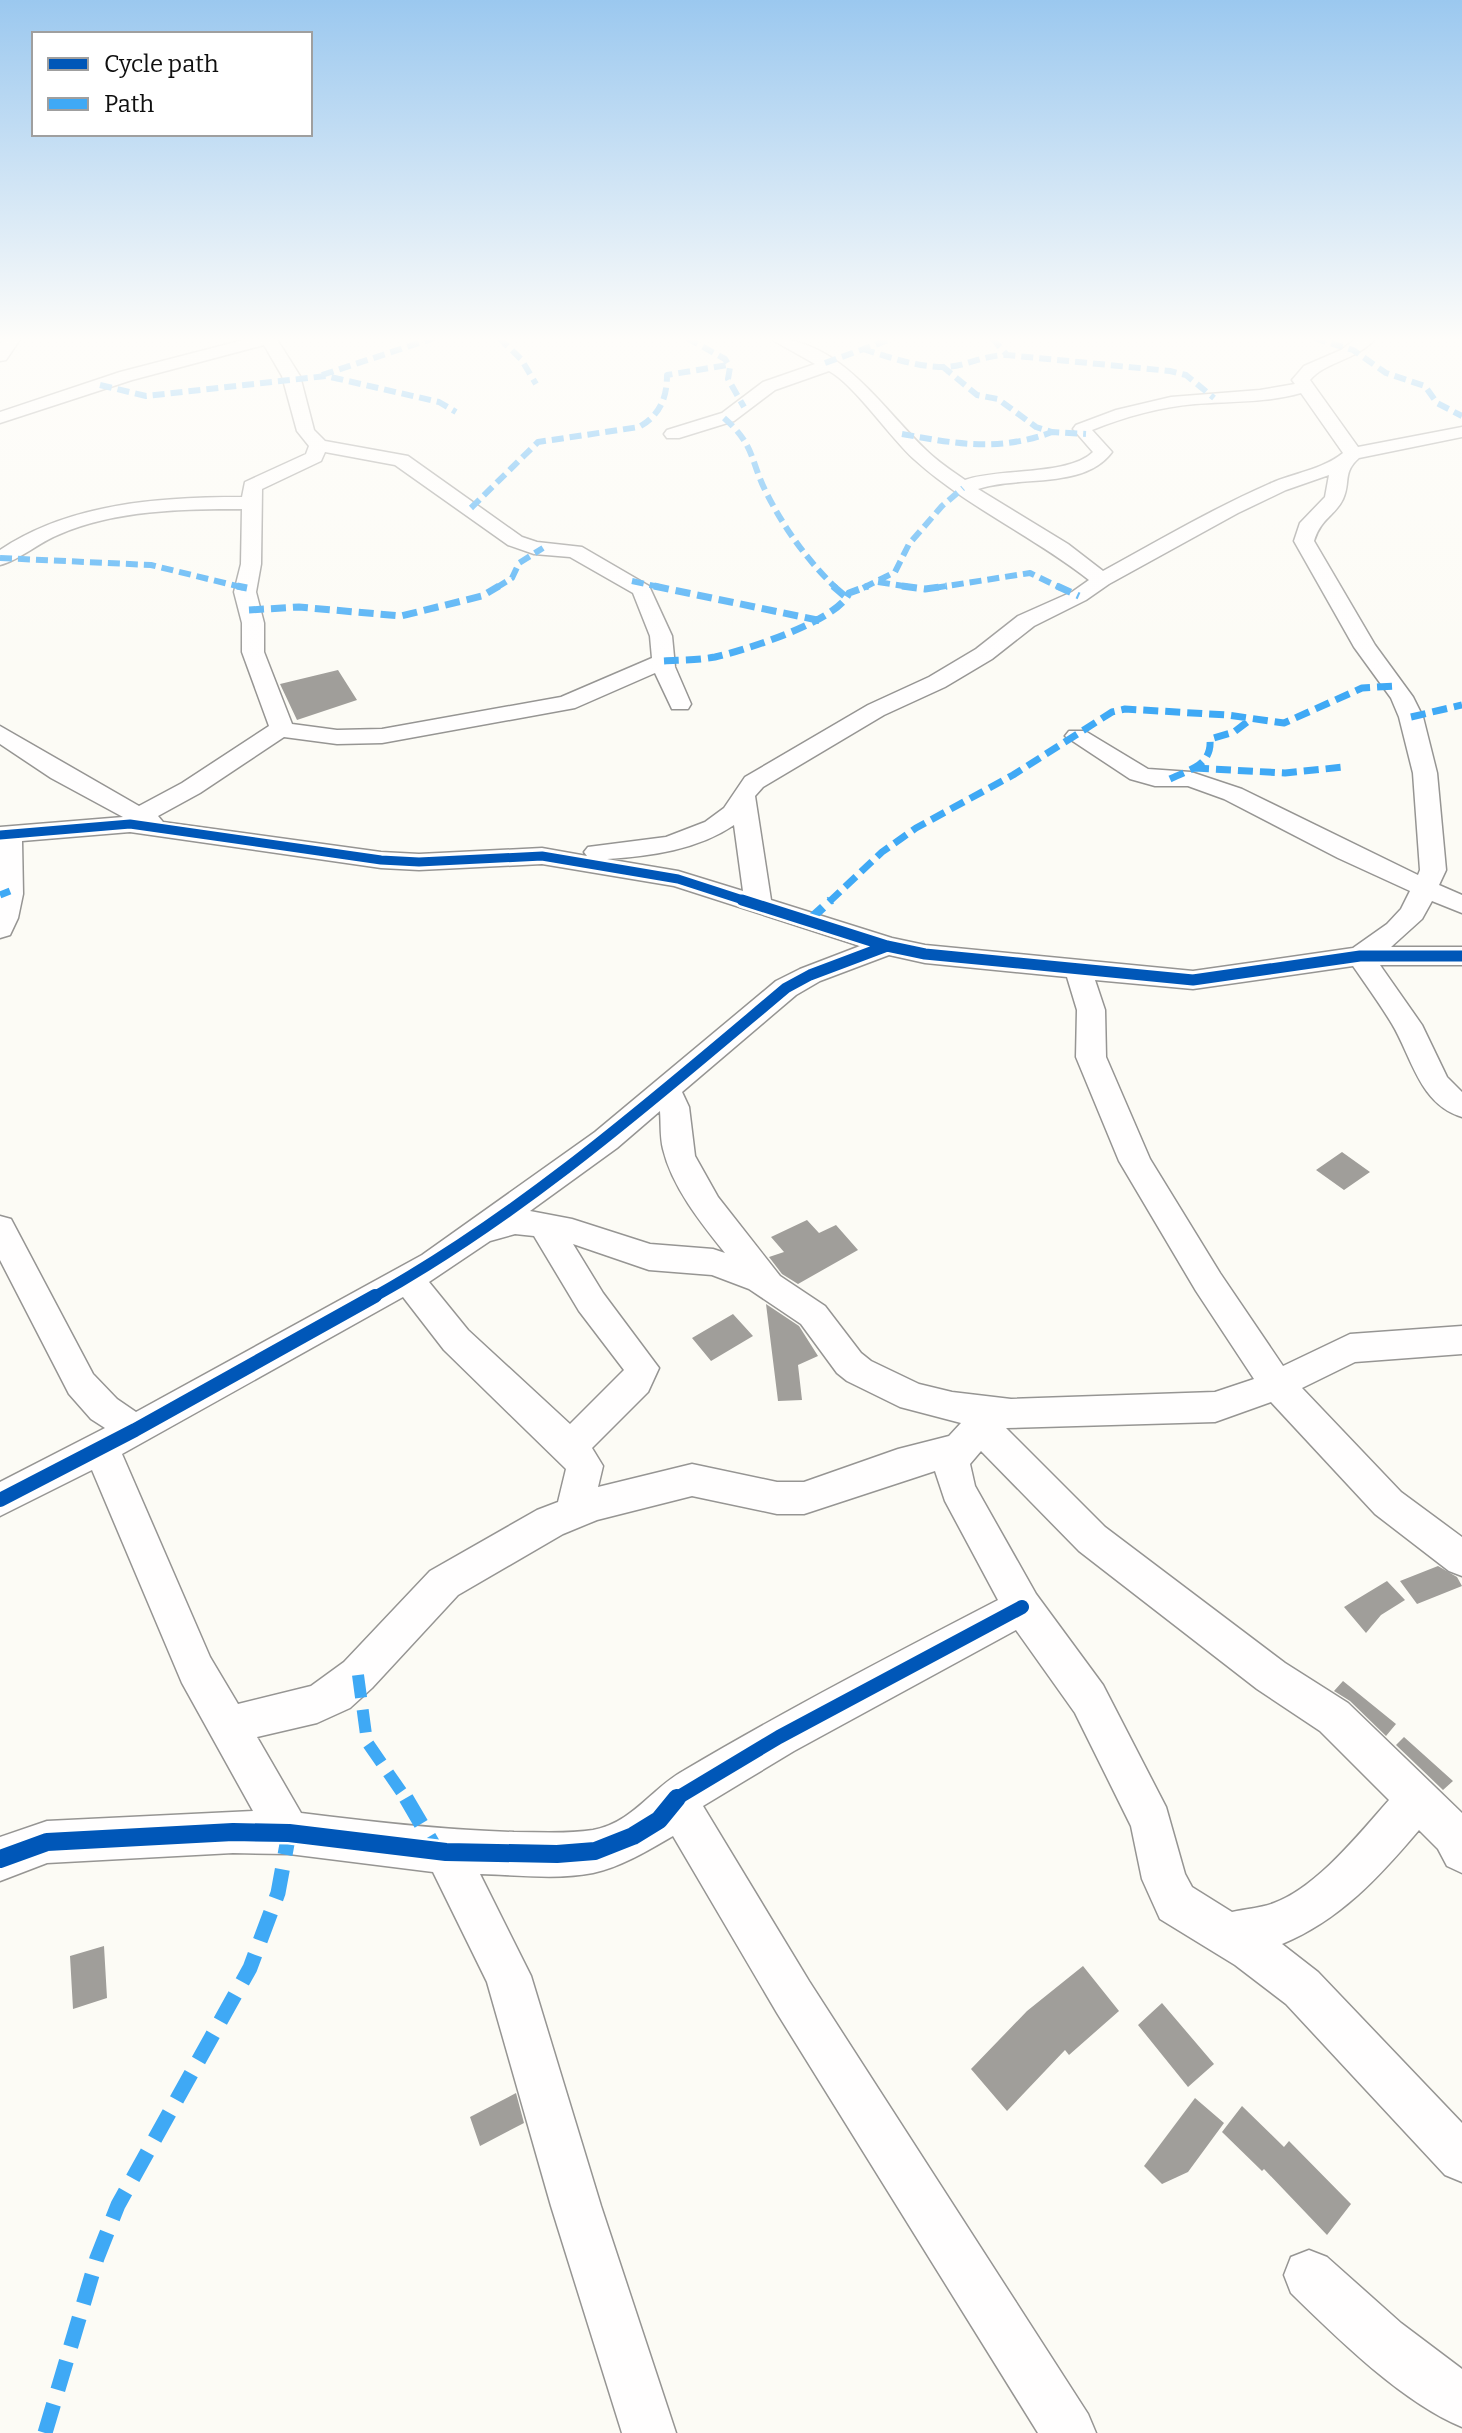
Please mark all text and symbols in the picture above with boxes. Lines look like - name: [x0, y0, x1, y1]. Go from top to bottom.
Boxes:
- legend: [32, 32, 312, 136]
- text: Cycle path: [104, 50, 219, 78]
- text: Path: [104, 90, 154, 118]

